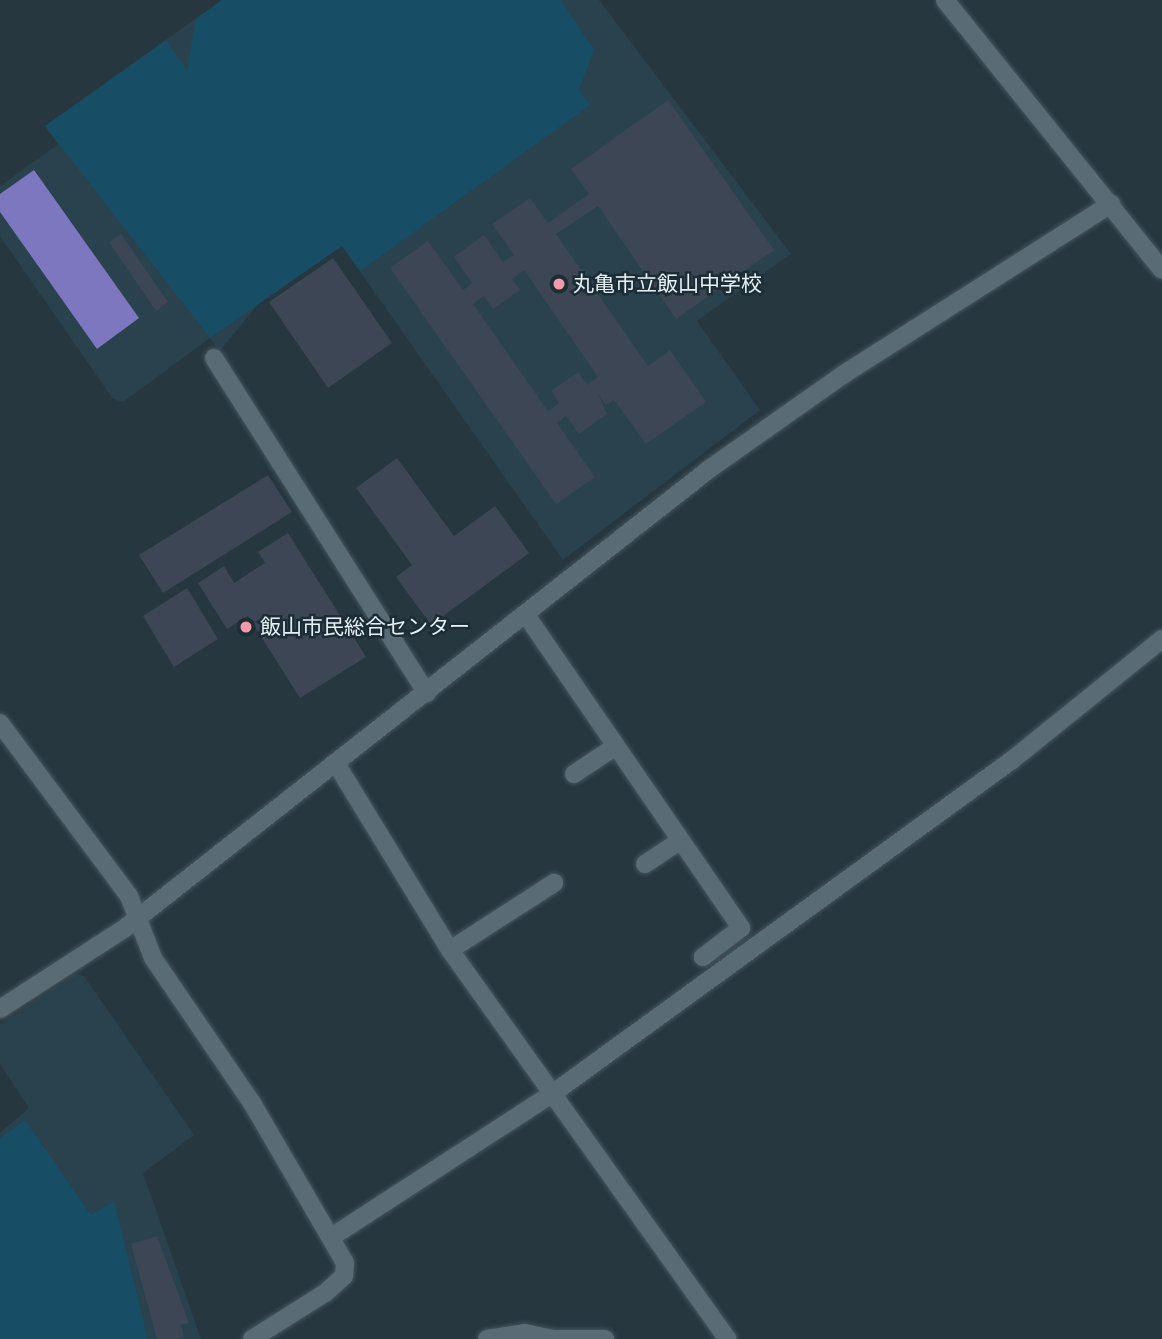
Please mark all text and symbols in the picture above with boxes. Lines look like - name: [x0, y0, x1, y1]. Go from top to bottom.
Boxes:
- place label: 丸亀市立飯山中学校: [573, 271, 762, 297]
- marker: 丸亀市立飯山中学校: [551, 276, 567, 292]
- place label: 飯山市民総合センター: [260, 614, 470, 640]
- marker: 飯山市民総合センター: [238, 619, 254, 635]

